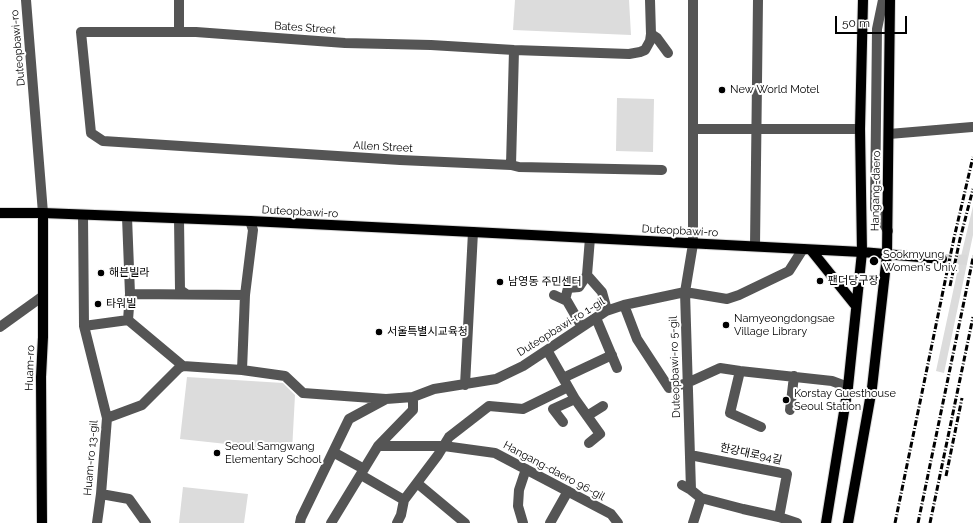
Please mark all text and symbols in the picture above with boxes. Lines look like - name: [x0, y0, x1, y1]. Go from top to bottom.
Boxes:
- scale bar: [837, 8, 909, 34]
- street label: Duteopbawi-ro: [8, 9, 28, 87]
- text: 50 m: [842, 16, 870, 30]
- street label: Bates Street: [274, 19, 336, 37]
- place label: New World Motel: [730, 83, 819, 97]
- marker: New World Motel: [717, 85, 727, 95]
- street label: Allen Street: [353, 139, 413, 155]
- street label: Hangang-daero: [869, 151, 883, 231]
- street label: Duteopbawi-ro: [261, 203, 339, 221]
- street label: Duteopbawi-ro: [641, 222, 719, 240]
- place label: Sookmyung Women's Univ.: [883, 248, 958, 274]
- marker: Sookmyung Women's Univ.: [868, 255, 880, 267]
- place label: 해븐빌라: [109, 266, 149, 280]
- marker: 해븐빌라: [96, 268, 106, 278]
- place label: 팬더당구장: [828, 274, 879, 288]
- place label: 남영동 주민센터: [508, 275, 582, 289]
- marker: 팬더당구장: [815, 276, 825, 286]
- marker: 남영동 주민센터: [495, 277, 505, 287]
- street label: Duteopbawi-ro 1-gil: [515, 295, 607, 359]
- place label: 타워빌: [106, 297, 136, 311]
- marker: 타워빌: [93, 299, 103, 309]
- place label: Namyeongdongsae Village Library: [734, 312, 835, 338]
- street label: Duteopbawi-ro 5-gil: [667, 316, 683, 418]
- marker: Namyeongdongsae Village Library: [721, 320, 731, 330]
- place label: 서울특별시교육청: [387, 325, 468, 339]
- marker: 서울특별시교육청: [374, 327, 384, 337]
- street label: Huam-ro: [23, 345, 37, 391]
- place label: Korstay Guesthouse Seoul Station: [794, 387, 896, 413]
- marker: Korstay Guesthouse Seoul Station: [781, 395, 791, 405]
- street label: Huam-ro 13-gil: [81, 420, 101, 496]
- street label: Hangang-daero 96-gil: [501, 439, 607, 503]
- place label: Seoul Samgwang Elementary School: [225, 440, 322, 466]
- street label: 한강대로94길: [719, 441, 783, 467]
- marker: Seoul Samgwang Elementary School: [212, 448, 222, 458]

